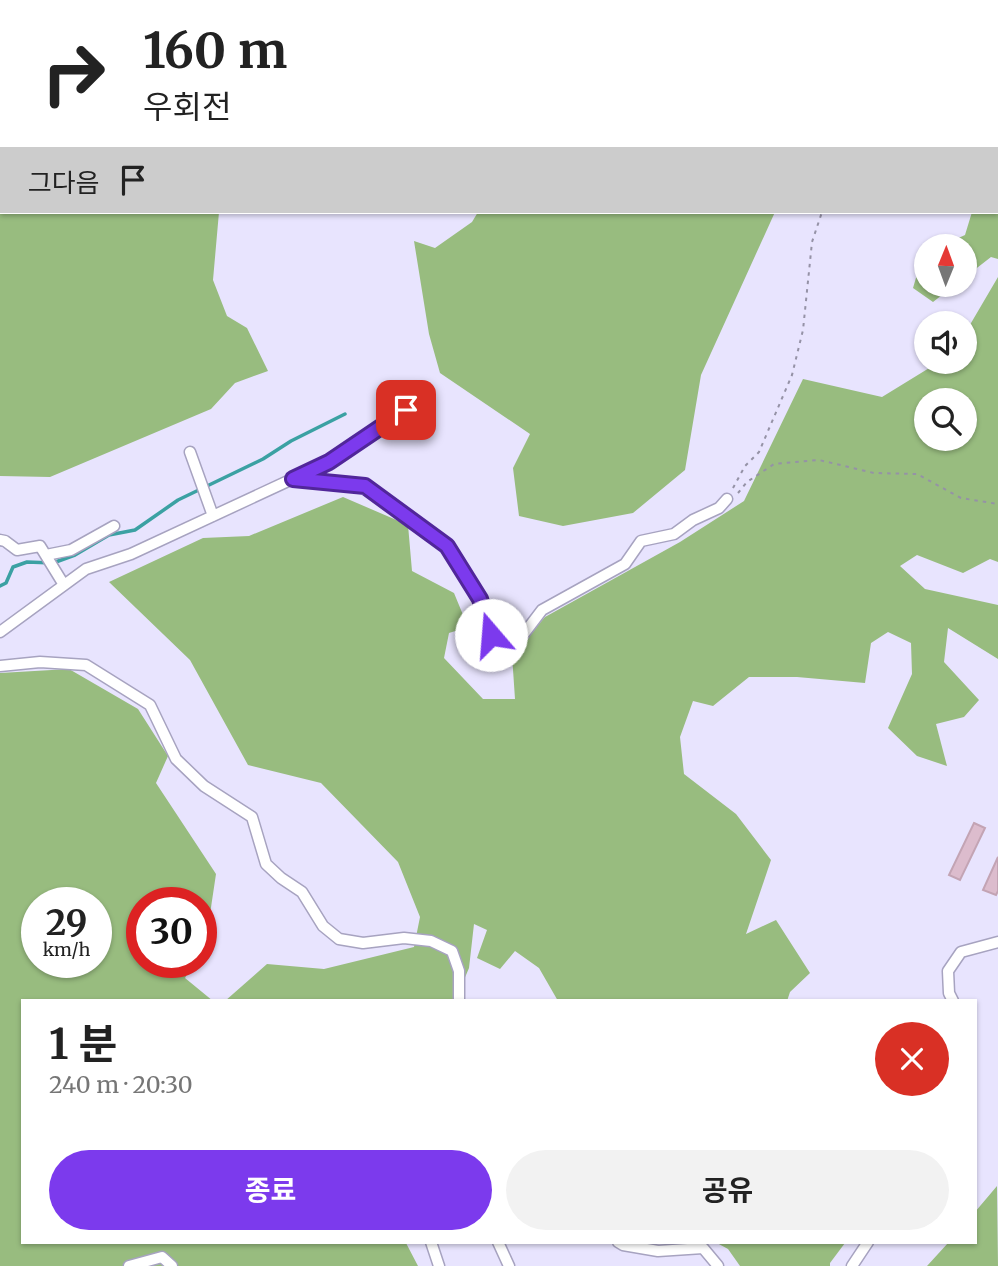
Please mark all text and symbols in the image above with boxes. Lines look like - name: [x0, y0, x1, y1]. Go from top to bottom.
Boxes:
- text: 160 m: [143, 20, 287, 81]
- icon: right: [28, 28, 119, 119]
- text: 우회전: [143, 87, 231, 127]
- icon: arrive: [114, 161, 152, 199]
- text: 그다음: [28, 166, 100, 199]
- north arrow: [914, 234, 976, 298]
- map controls: [914, 234, 977, 451]
- button: sound: [914, 311, 977, 374]
- pin: [376, 380, 436, 440]
- button: search: [914, 388, 977, 451]
- icon: arrive: [387, 391, 425, 429]
- position arrow: [454, 598, 528, 672]
- speed limit sign: 30: [126, 887, 217, 978]
- text: 29: [46, 901, 87, 945]
- text: km/h: [43, 938, 90, 961]
- text: 1 분: [49, 1018, 117, 1070]
- button: close: [875, 1022, 949, 1096]
- text: 240 m · 20:30: [49, 1070, 193, 1099]
- button: 종료: [49, 1150, 492, 1230]
- button: 공유: [506, 1150, 949, 1230]

